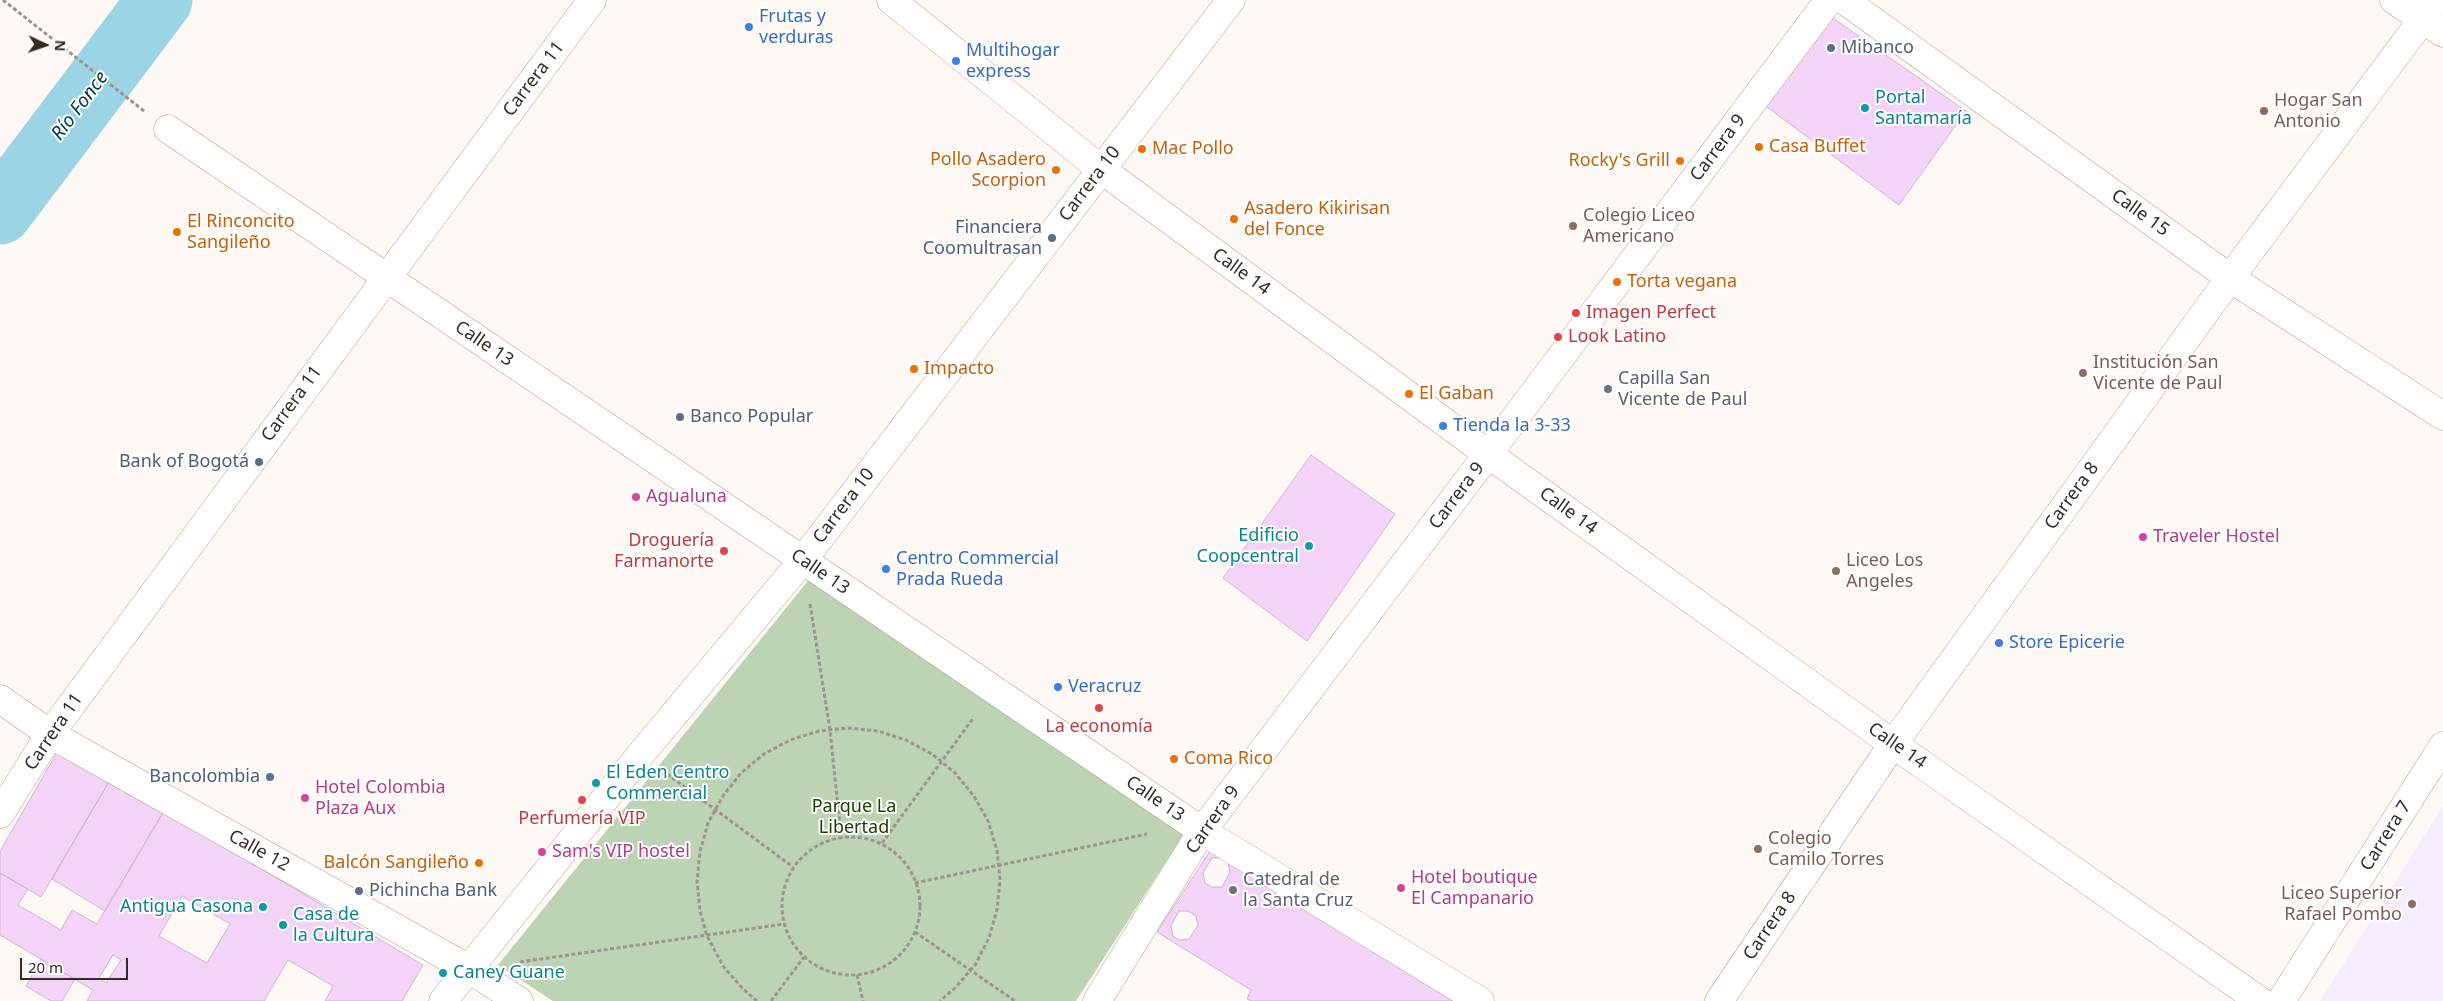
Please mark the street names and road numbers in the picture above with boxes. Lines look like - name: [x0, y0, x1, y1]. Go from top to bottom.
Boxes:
- street label: Carrera 11: [499, 37, 569, 121]
- street label: Carrera 9: [1686, 110, 1750, 186]
- street label: Carrera 10: [1055, 142, 1125, 226]
- street label: Calle 15: [2107, 185, 2173, 241]
- street label: Calle 14: [1208, 244, 1274, 300]
- street label: Calle 13: [451, 317, 517, 371]
- street label: Carrera 11: [257, 362, 327, 446]
- street label: Carrera 9: [1425, 458, 1489, 534]
- street label: Carrera 8: [2040, 458, 2104, 534]
- street label: Carrera 10: [809, 464, 879, 548]
- street label: Calle 14: [1535, 483, 1601, 539]
- street label: Calle 13: [787, 545, 853, 599]
- street label: Carrera 11: [20, 689, 88, 775]
- street label: Calle 14: [1864, 718, 1930, 774]
- street label: Calle 13: [1122, 772, 1188, 826]
- street label: Carrera 9: [1182, 782, 1244, 858]
- street label: Carrera 7: [2356, 797, 2416, 875]
- street label: Calle 12: [225, 826, 293, 876]
- street label: Carrera 8: [1739, 888, 1801, 964]

